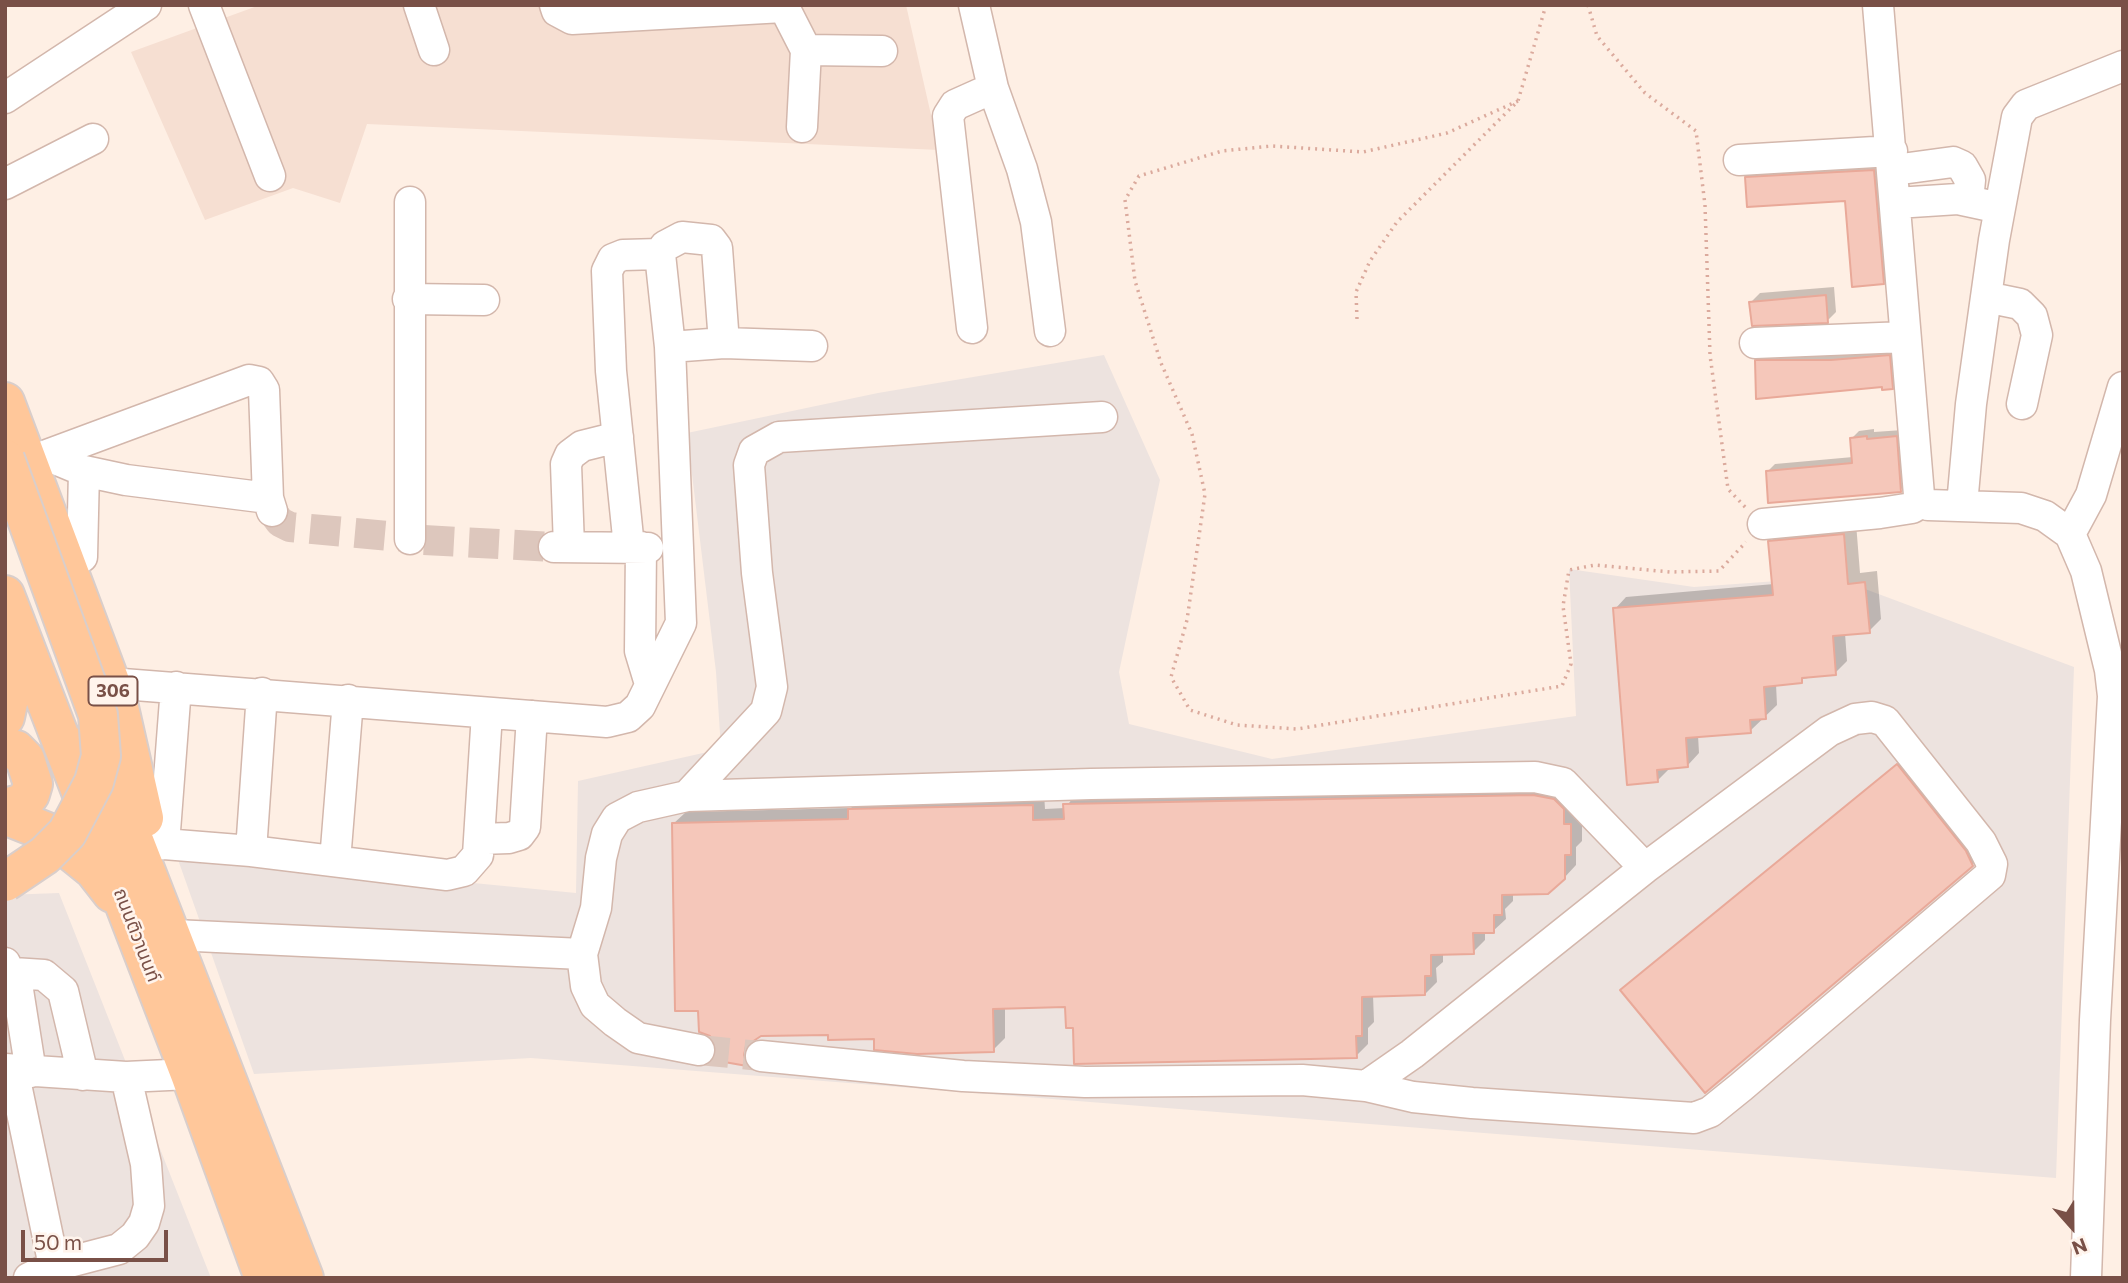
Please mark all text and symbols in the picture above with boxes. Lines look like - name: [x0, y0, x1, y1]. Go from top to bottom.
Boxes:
- road number: 306: [88, 676, 138, 706]
- street label: ถนนติวานนท์: [109, 885, 165, 985]
- north arrow: [2037, 1192, 2107, 1262]
- scale bar: [24, 1216, 172, 1260]
- text: 50 m: [34, 1229, 82, 1254]
- text: N: [2069, 1234, 2090, 1260]

